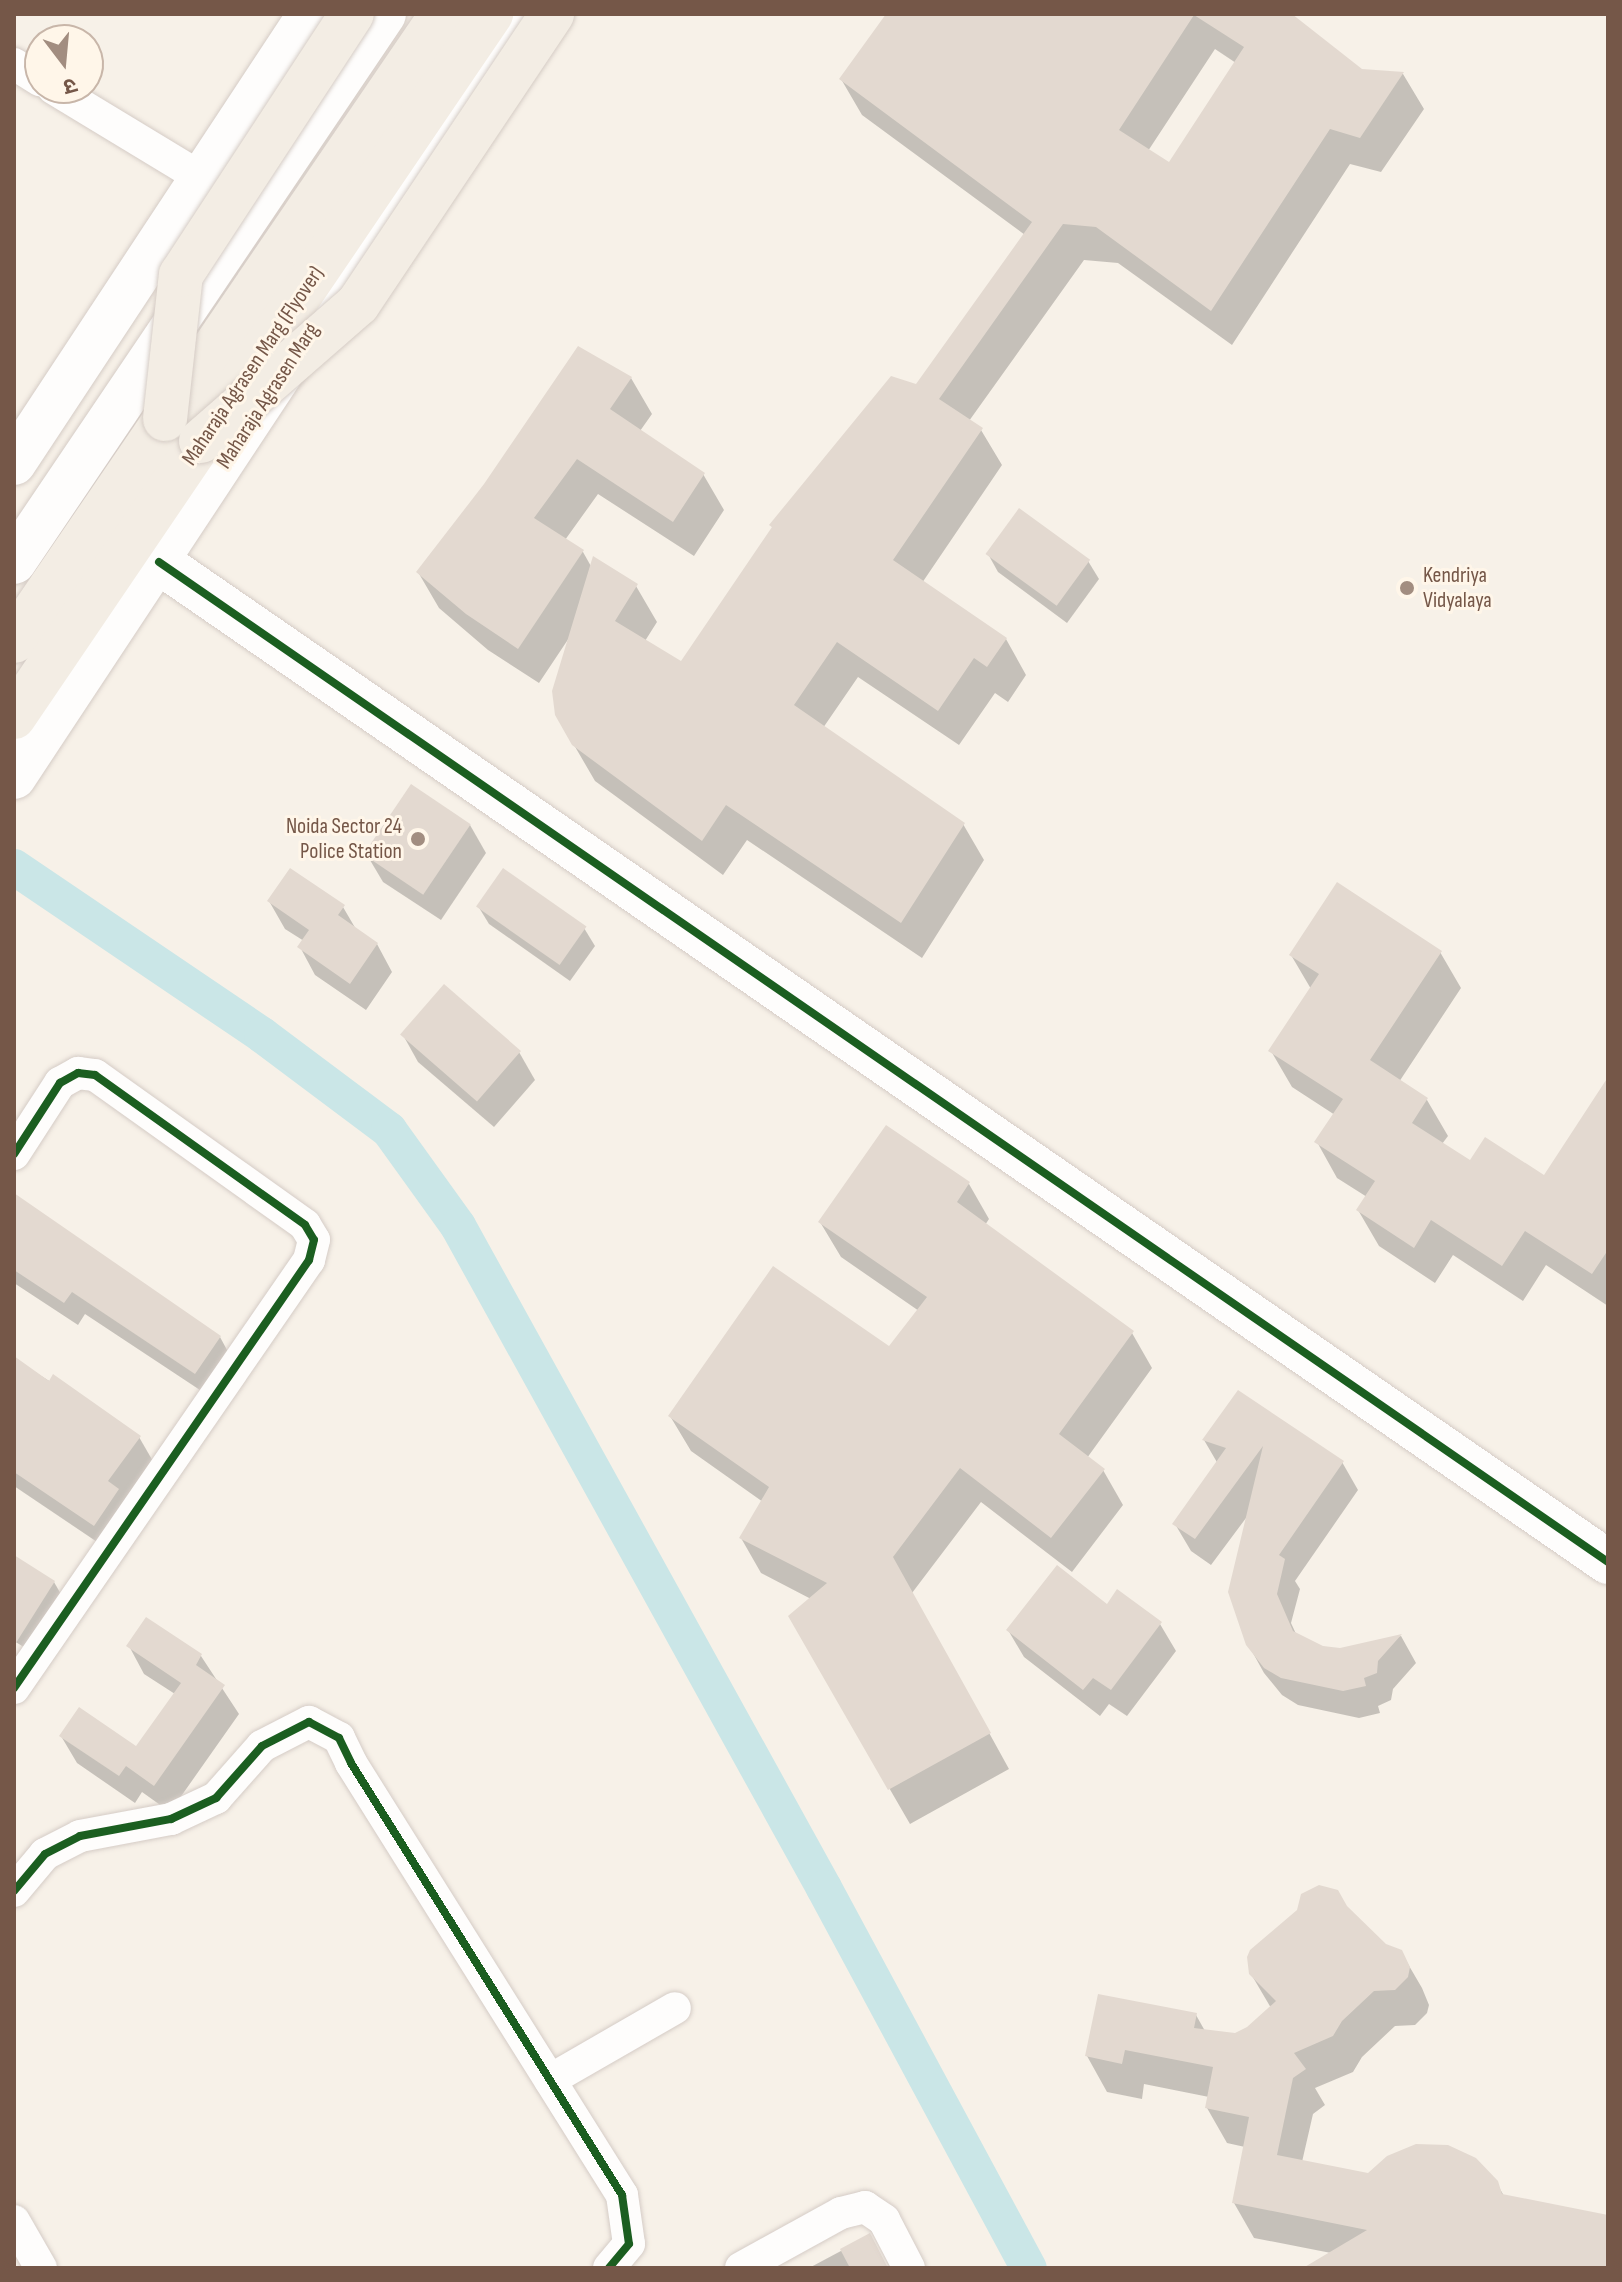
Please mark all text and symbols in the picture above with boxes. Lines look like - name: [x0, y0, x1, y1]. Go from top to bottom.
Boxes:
- north arrow: [24, 24, 104, 104]
- text: उ: [60, 71, 80, 100]
- street label: Maharaja Agrasen Marg (Flyover): [176, 261, 330, 471]
- street label: Maharaja Agrasen Marg: [211, 318, 325, 474]
- place label: Kendriya Vidyalaya: [1423, 562, 1492, 614]
- marker: Kendriya Vidyalaya: [1398, 579, 1416, 597]
- place label: Noida Sector 24 Police Station: [286, 813, 402, 864]
- marker: Noida Sector 24 Police Station: [409, 830, 427, 848]

